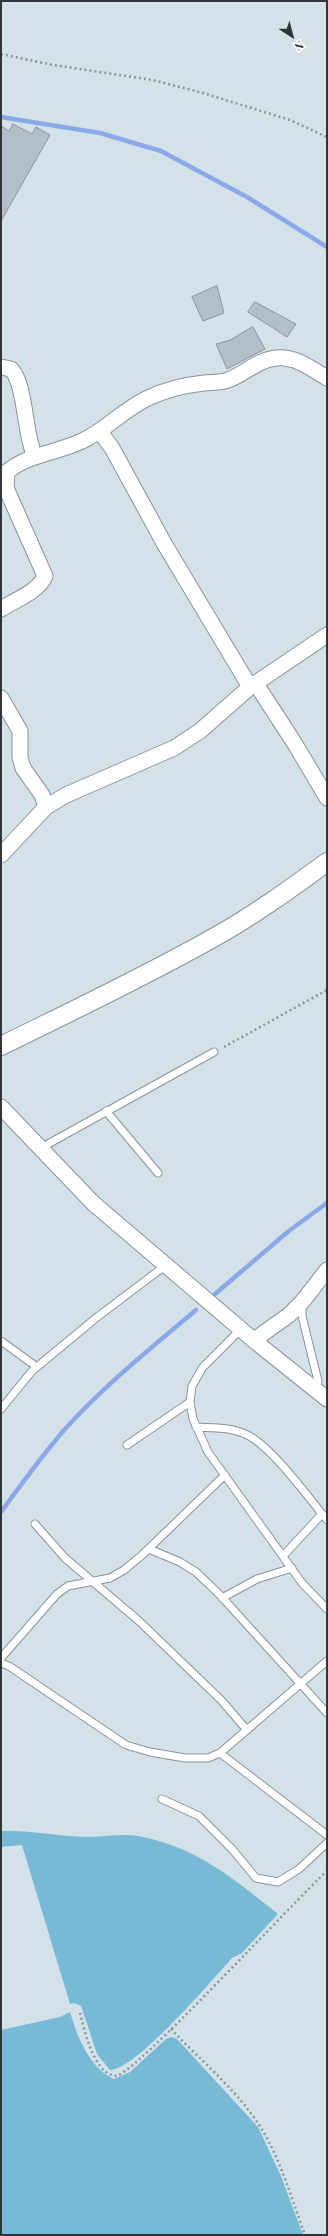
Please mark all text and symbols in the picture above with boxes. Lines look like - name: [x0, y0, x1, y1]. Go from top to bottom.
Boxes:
- north arrow: [272, 16, 312, 56]
- text: N: [292, 38, 307, 55]

